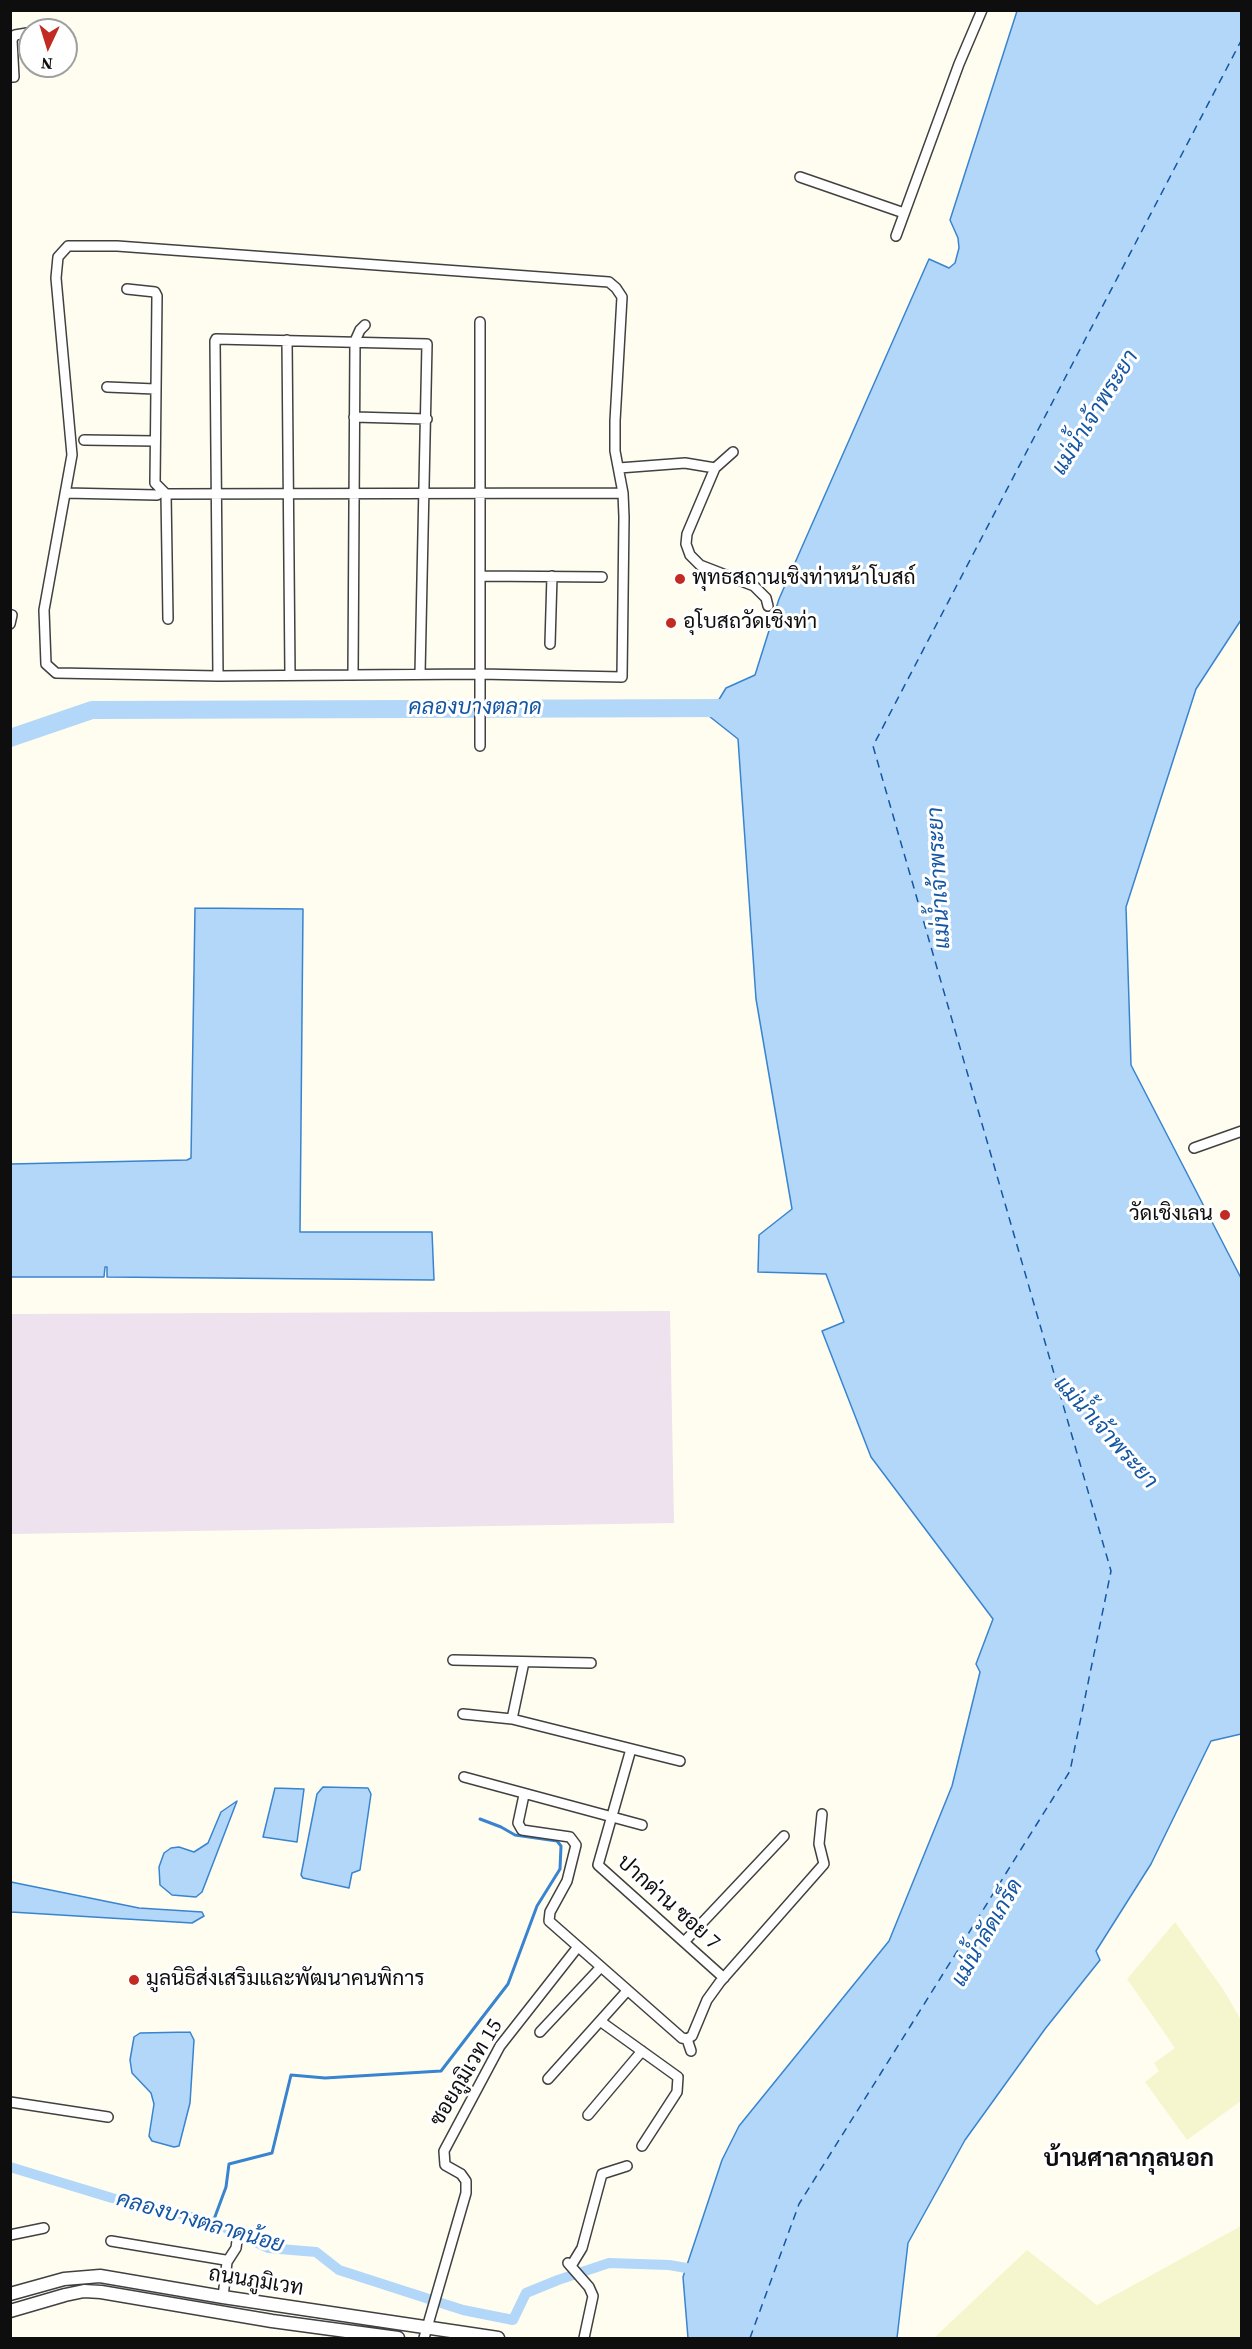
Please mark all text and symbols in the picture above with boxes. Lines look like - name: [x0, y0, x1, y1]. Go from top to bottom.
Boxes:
- north arrow: [18, 18, 78, 78]
- text: N: [40, 53, 53, 75]
- water label: แม่น้ำเจ้าพระยา: [1047, 346, 1145, 480]
- place label: พุทธสถานเชิงท่าหน้าโบสถ์: [692, 566, 916, 592]
- marker: พุทธสถานเชิงท่าหน้าโบสถ์: [673, 572, 687, 586]
- place label: อุโบสถวัดเชิงท่า: [683, 610, 817, 636]
- marker: อุโบสถวัดเชิงท่า: [664, 616, 678, 630]
- water label: คลองบางตลาด: [408, 695, 542, 721]
- water label: แม่น้ำเจ้าพระยา: [923, 806, 957, 950]
- place label: วัดเชิงเลน: [1129, 1202, 1213, 1228]
- marker: วัดเชิงเลน: [1218, 1208, 1232, 1222]
- water label: แม่น้ำเจ้าพระยา: [1048, 1371, 1162, 1495]
- street label: ปากด่าน ซอย 7: [611, 1850, 725, 1956]
- water label: แม่น้ำลัดเกร็ด: [947, 1874, 1029, 1992]
- place label: มูลนิธิส่งเสริมและพัฒนาคนพิการ: [146, 1967, 425, 1993]
- marker: มูลนิธิส่งเสริมและพัฒนาคนพิการ: [127, 1973, 141, 1987]
- street label: ซอยภูมิเวท 15: [425, 2015, 509, 2131]
- district label: บ้านศาลากุลนอก: [1044, 2146, 1214, 2174]
- water label: คลองบางตลาดน้อย: [113, 2186, 287, 2260]
- street label: ถนนภูมิเวท: [207, 2262, 305, 2302]

